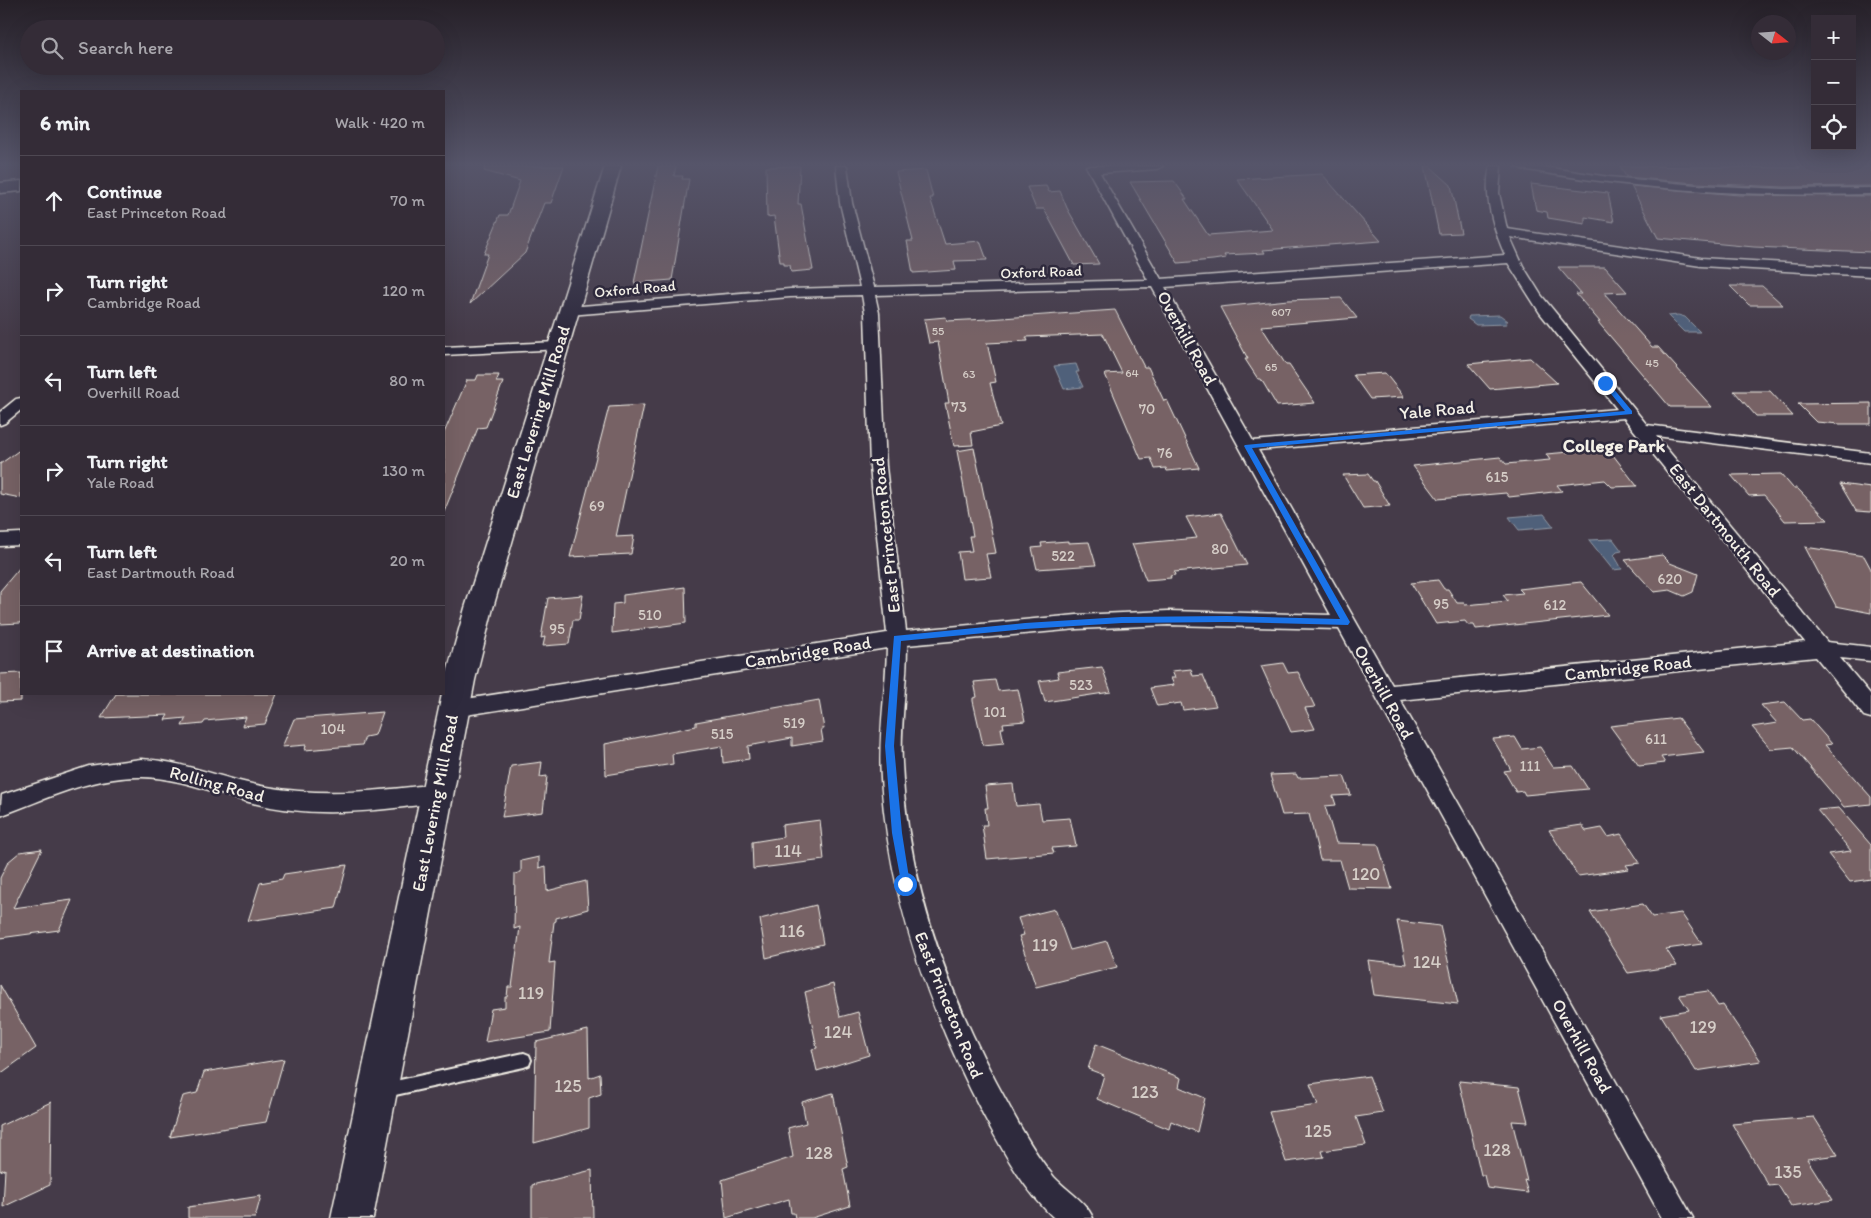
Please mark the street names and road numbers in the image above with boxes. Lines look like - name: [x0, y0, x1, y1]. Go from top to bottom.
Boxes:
- street label: Oxford Road: [1000, 262, 1082, 282]
- street label: Oxford Road: [594, 276, 676, 302]
- street label: Overhill Road: [1152, 287, 1222, 389]
- street label: East Levering Mill Road: [501, 323, 575, 501]
- street label: Yale Road: [1398, 396, 1476, 424]
- street label: East Princeton Road: [867, 456, 905, 614]
- street label: East Dartmouth Road: [1664, 459, 1786, 602]
- street label: Cambridge Road: [743, 631, 873, 673]
- street label: Overhill Road: [1349, 641, 1419, 743]
- street label: Cambridge Road: [1563, 650, 1693, 686]
- street label: East Levering Mill Road: [407, 712, 463, 893]
- street label: Rolling Road: [167, 761, 267, 807]
- street label: East Princeton Road: [910, 928, 989, 1082]
- street label: Overhill Road: [1547, 995, 1617, 1097]

